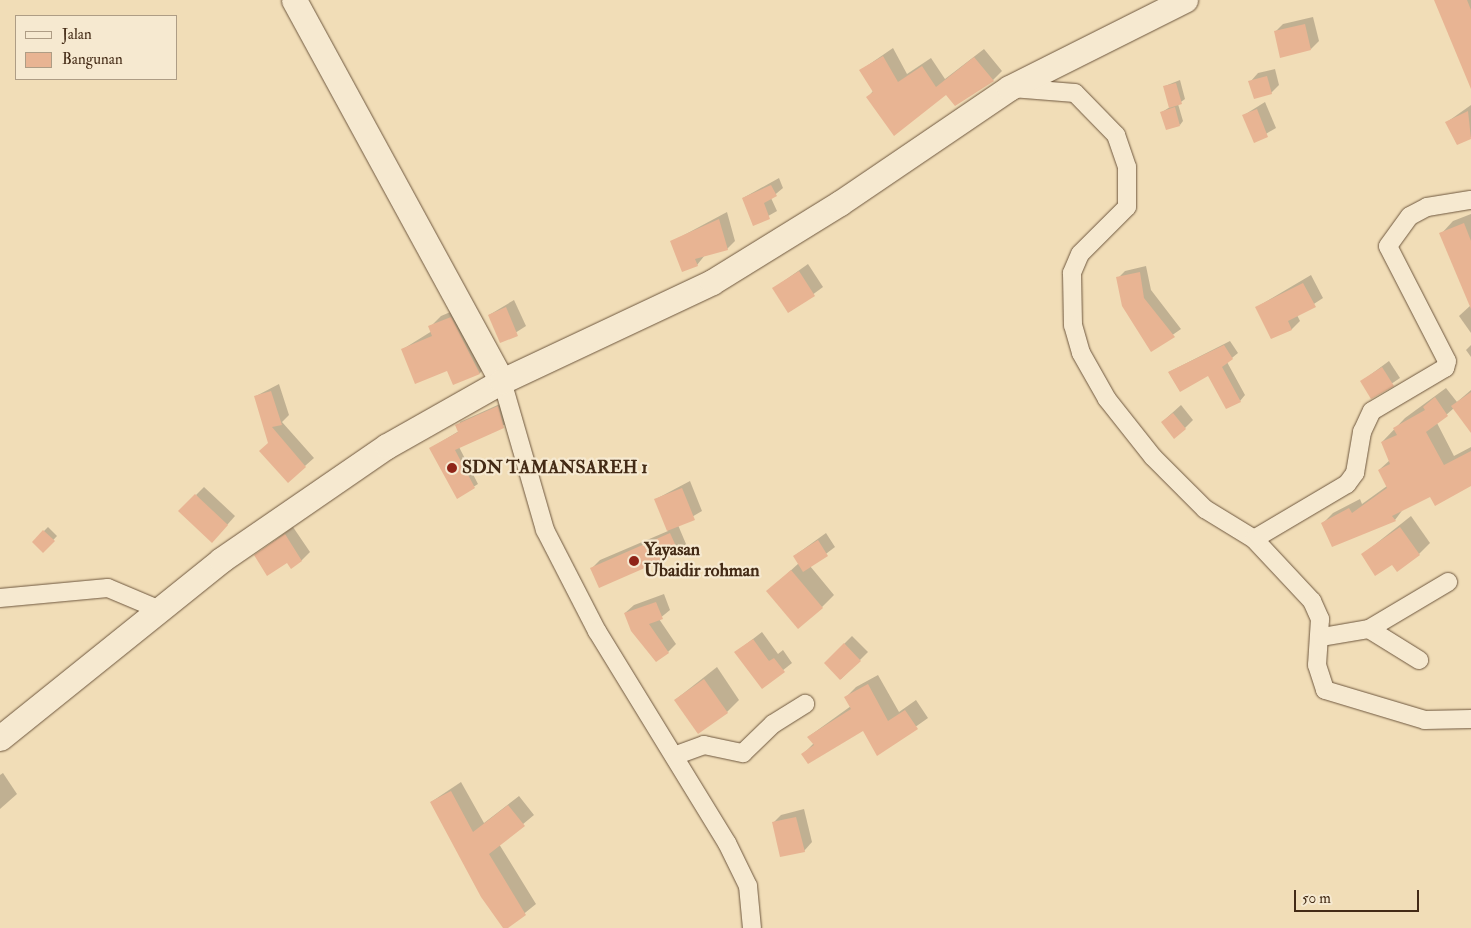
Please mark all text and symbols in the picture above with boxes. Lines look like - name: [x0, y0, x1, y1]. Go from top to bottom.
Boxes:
- legend: [15, 15, 178, 80]
- text: Jalan: [62, 25, 92, 44]
- text: Bangunan: [62, 50, 123, 69]
- place label: SDN TAMANSAREH 1: [462, 457, 648, 479]
- marker: SDN TAMANSAREH 1: [446, 462, 458, 474]
- place label: Yayasan Ubaidir rohman: [644, 540, 759, 582]
- marker: Yayasan Ubaidir rohman: [628, 555, 640, 567]
- scale bar: [1296, 880, 1421, 912]
- text: 50 m: [1302, 889, 1331, 908]

